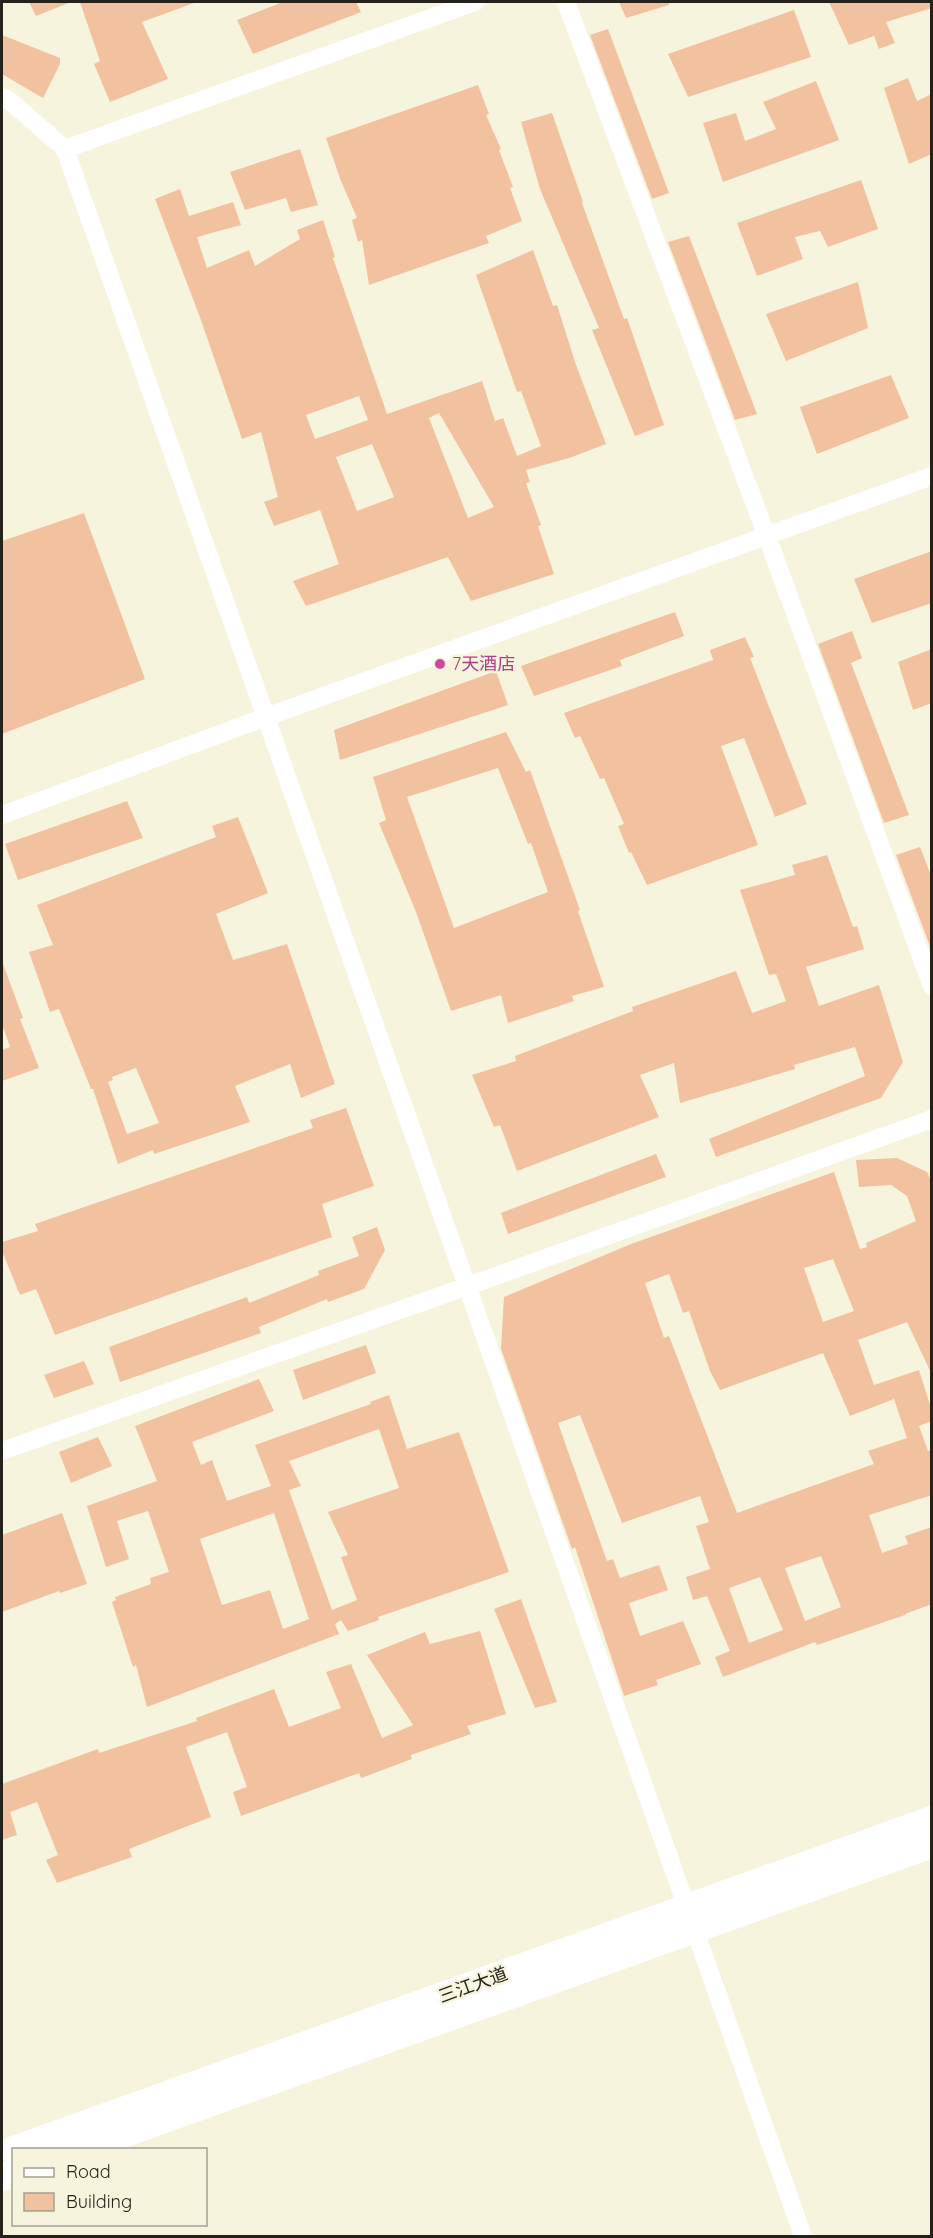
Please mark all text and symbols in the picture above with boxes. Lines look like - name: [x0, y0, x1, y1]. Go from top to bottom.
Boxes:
- place label: 7天酒店: [452, 652, 515, 675]
- marker: 7天酒店: [433, 657, 447, 671]
- street label: 三江大道: [435, 1961, 511, 2008]
- legend: [12, 2148, 207, 2226]
- text: Road: [66, 2160, 111, 2183]
- text: Building: [66, 2190, 132, 2213]

